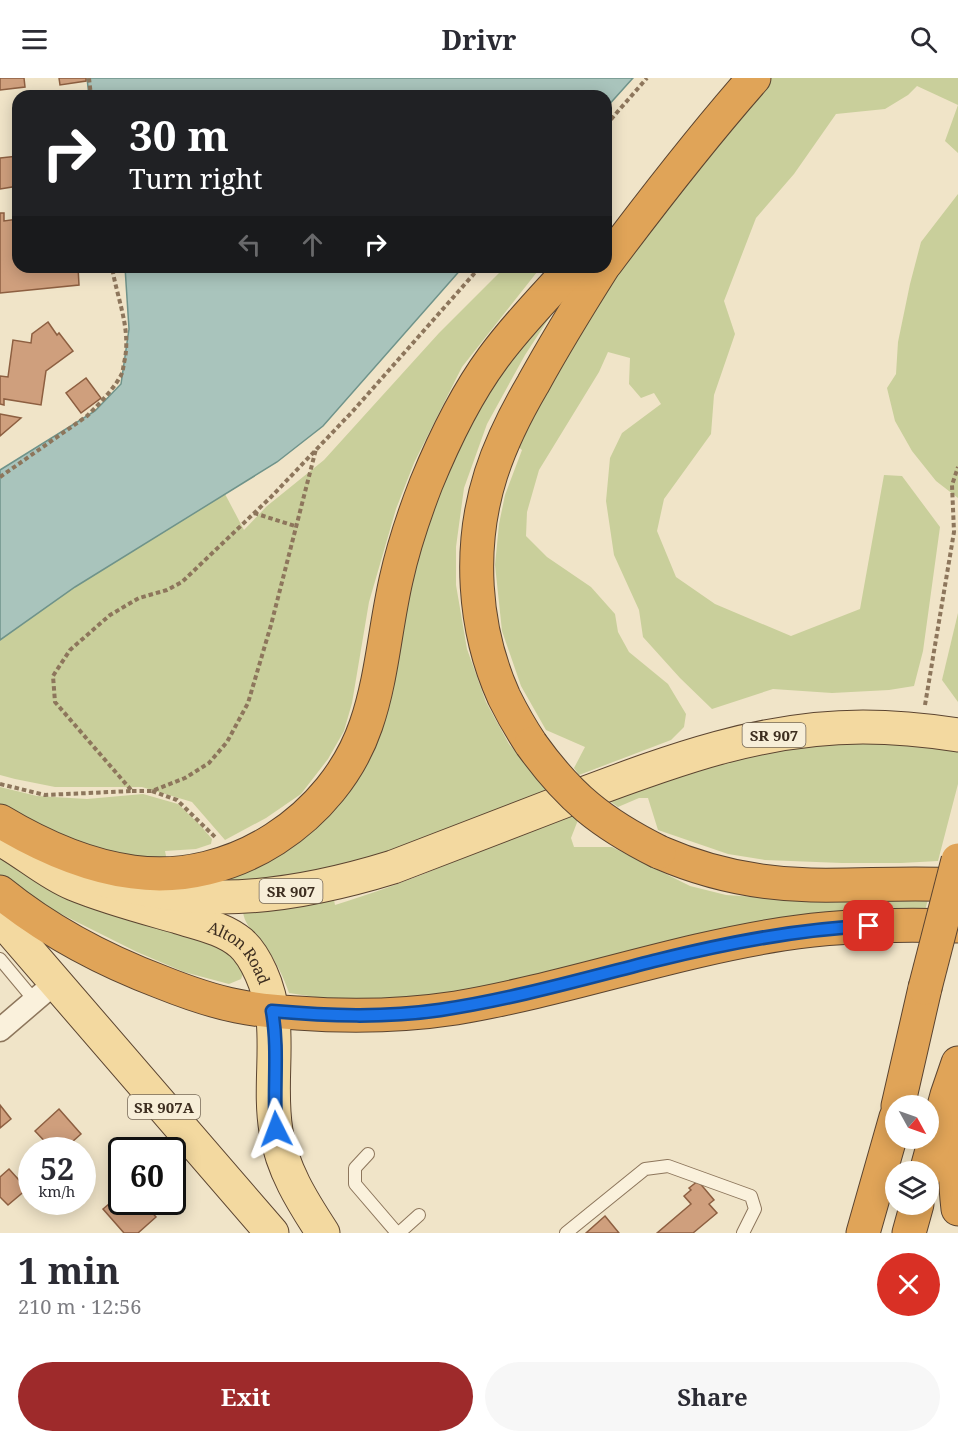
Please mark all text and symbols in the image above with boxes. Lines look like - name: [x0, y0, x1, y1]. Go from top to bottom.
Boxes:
- text: Drivr: [442, 21, 516, 58]
- icon: menu: [18, 23, 51, 56]
- icon: search: [907, 23, 940, 56]
- text: 30 m: [129, 106, 229, 163]
- icon: right: [30, 114, 108, 192]
- text: Turn right: [129, 160, 262, 197]
- icon: left: [233, 228, 266, 261]
- icon: ahead: [296, 228, 329, 261]
- icon: right: [359, 228, 392, 261]
- road number: SR 907: [742, 723, 806, 747]
- road number: SR 907: [260, 879, 322, 903]
- pin: [843, 900, 894, 951]
- icon: arrive: [852, 909, 885, 942]
- street label: Alton Road: [205, 916, 276, 988]
- road number: SR 907A: [128, 1095, 200, 1119]
- north arrow: [885, 1095, 939, 1149]
- map controls: [885, 1095, 939, 1215]
- position arrow: [244, 1097, 308, 1161]
- speed limit sign: 60: [108, 1137, 186, 1215]
- text: 52: [40, 1148, 74, 1189]
- button: layers: [885, 1161, 939, 1215]
- text: km/h: [39, 1181, 75, 1201]
- text: 1 min: [18, 1246, 120, 1295]
- button: close: [877, 1253, 940, 1316]
- text: 210 m · 12:56: [18, 1293, 141, 1320]
- button: Exit: [18, 1362, 473, 1431]
- button: Share: [485, 1362, 940, 1431]

